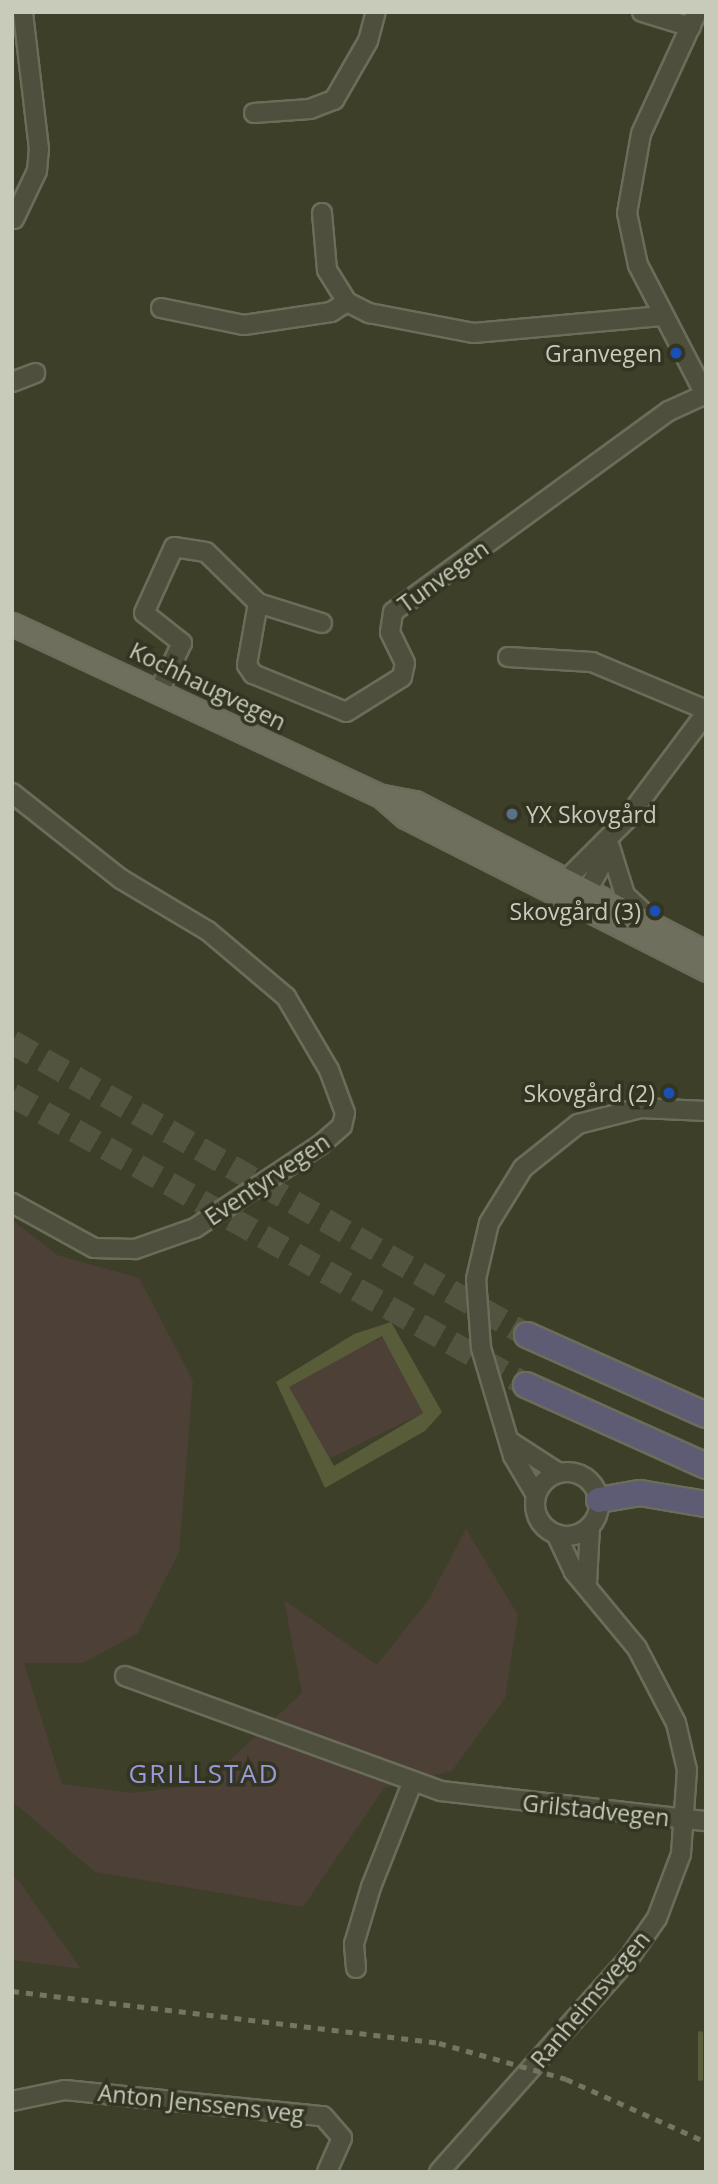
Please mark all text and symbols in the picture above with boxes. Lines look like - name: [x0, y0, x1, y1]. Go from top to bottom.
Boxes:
- place label: Granvegen: [545, 339, 662, 367]
- marker: Granvegen: [668, 345, 684, 361]
- street label: Tunvegen: [392, 534, 494, 618]
- street label: Kochhaugvegen: [125, 636, 291, 736]
- place label: YX Skovgård: [526, 800, 657, 828]
- marker: YX Skovgård: [504, 806, 520, 822]
- place label: Skovgård (3): [510, 897, 641, 925]
- marker: Skovgård (3): [647, 903, 663, 919]
- place label: Skovgård (2): [524, 1079, 655, 1107]
- marker: Skovgård (2): [661, 1085, 677, 1101]
- street label: Eventyrvegen: [199, 1127, 335, 1231]
- district label: GRILLSTAD: [130, 1758, 278, 1790]
- street label: Grilstadvegen: [521, 1789, 671, 1831]
- street label: Ranheimsvegen: [525, 1925, 655, 2073]
- street label: Anton Jenssens veg: [97, 2078, 305, 2128]

